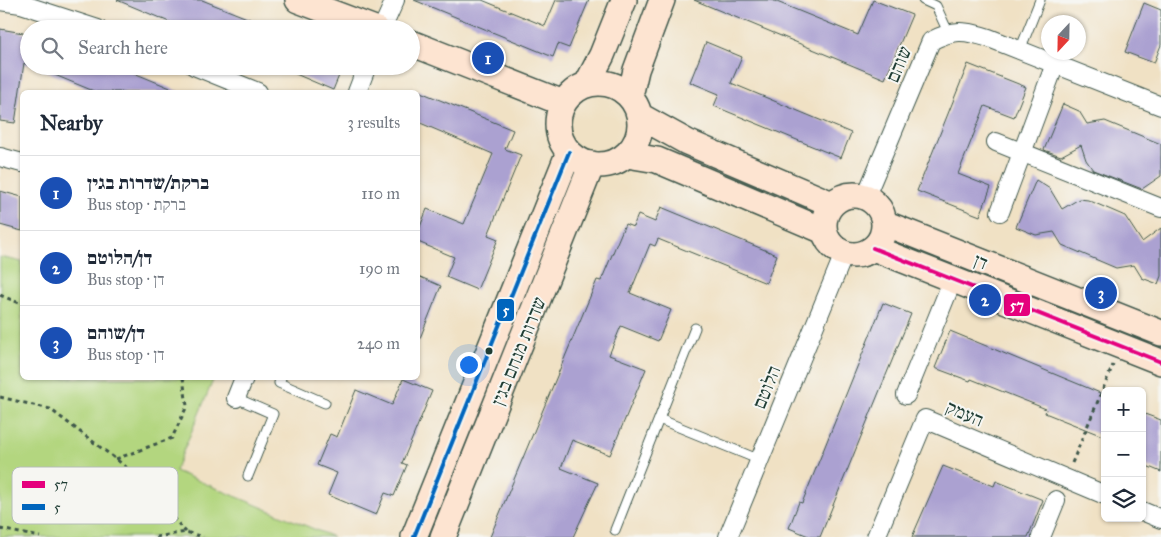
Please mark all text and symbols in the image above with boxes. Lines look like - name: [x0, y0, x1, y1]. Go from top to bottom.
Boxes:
- north arrow: [1041, 15, 1086, 60]
- search box: [20, 20, 420, 75]
- icon: search: [38, 34, 66, 62]
- text: Search here: [78, 36, 168, 59]
- pin: 1: [472, 39, 504, 77]
- street label: שוהם: [881, 43, 916, 86]
- text: Nearby: [40, 110, 103, 136]
- text: 3 results: [347, 113, 400, 132]
- text: ברקת/שדרות בגין: [87, 171, 209, 194]
- text: 1: [53, 184, 59, 203]
- text: 110 m: [361, 184, 400, 203]
- text: Bus stop · ברקת: [87, 195, 186, 214]
- text: דן/הלוטם: [87, 246, 152, 269]
- street label: דן: [971, 248, 991, 275]
- text: 2: [52, 259, 60, 278]
- text: 190 m: [359, 259, 400, 278]
- text: Bus stop · דן: [87, 270, 164, 289]
- pin: 3: [1085, 274, 1117, 312]
- pin: 2: [969, 281, 1001, 319]
- street label: שדרות מנחם בגין: [486, 293, 551, 409]
- line badge: 57: [1003, 293, 1031, 317]
- text: 57: [1010, 297, 1025, 314]
- line badge: 5: [496, 298, 515, 322]
- text: 5: [503, 302, 510, 319]
- text: דן/שוהם: [87, 321, 145, 344]
- text: 3: [53, 334, 59, 353]
- text: 240 m: [357, 334, 400, 353]
- text: Bus stop · דן: [87, 345, 164, 364]
- unlabelled marker: [484, 346, 494, 356]
- your location: [456, 352, 482, 378]
- street label: הלוטם: [747, 362, 786, 412]
- map controls: [1101, 387, 1146, 522]
- button: +: [1101, 387, 1146, 432]
- street label: העמק: [942, 395, 987, 432]
- button: −: [1101, 432, 1146, 477]
- legend: [12, 467, 178, 524]
- text: 57: [54, 476, 68, 493]
- button: layers: [1101, 477, 1146, 522]
- text: 5: [54, 499, 61, 516]

